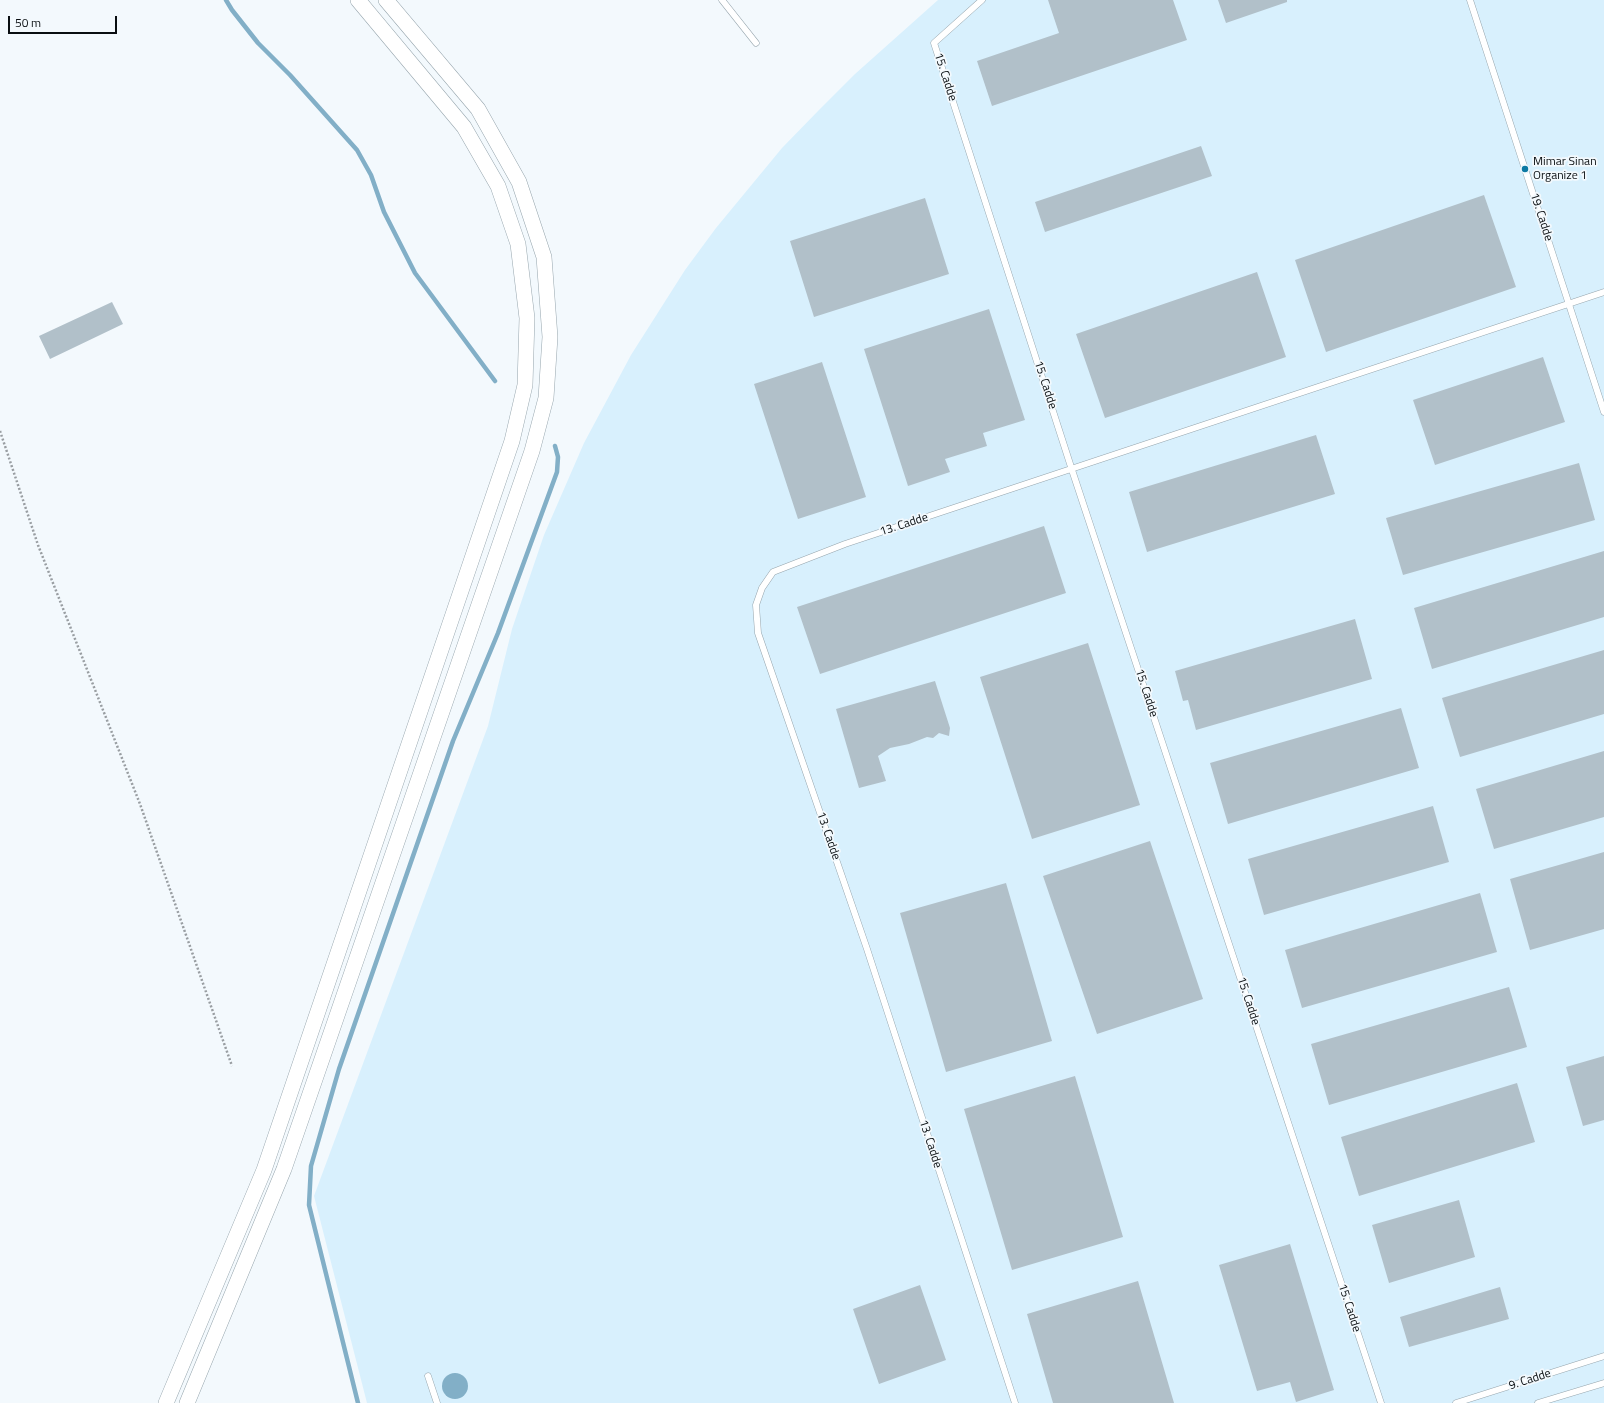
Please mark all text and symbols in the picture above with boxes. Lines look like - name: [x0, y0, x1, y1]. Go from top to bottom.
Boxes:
- scale bar: [10, 8, 119, 34]
- text: 50 m: [15, 13, 41, 32]
- street label: 15. Cadde: [930, 51, 960, 103]
- place label: Mimar Sinan Organize 1: [1533, 155, 1597, 183]
- marker: Mimar Sinan Organize 1: [1520, 164, 1530, 174]
- street label: 19. Cadde: [1526, 191, 1556, 243]
- street label: 15. Cadde: [1030, 359, 1060, 411]
- street label: 13. Cadde: [878, 510, 930, 540]
- street label: 15. Cadde: [1131, 667, 1161, 719]
- street label: 13. Cadde: [813, 810, 843, 862]
- street label: 15. Cadde: [1233, 975, 1263, 1027]
- street label: 13. Cadde: [915, 1118, 945, 1170]
- street label: 15. Cadde: [1334, 1282, 1364, 1334]
- street label: 9. Cadde: [1507, 1366, 1553, 1394]

